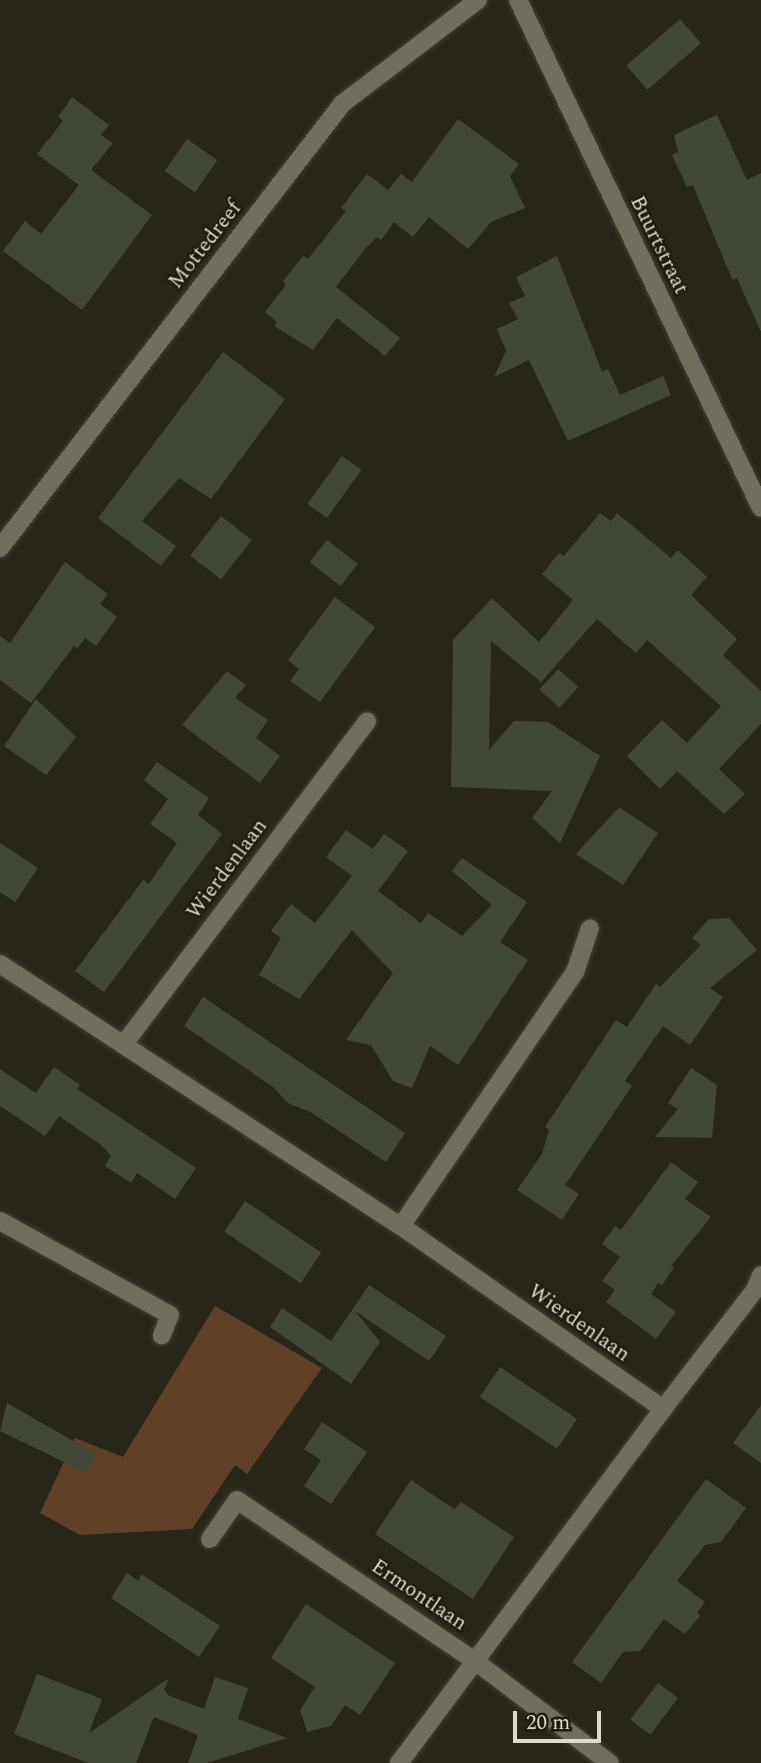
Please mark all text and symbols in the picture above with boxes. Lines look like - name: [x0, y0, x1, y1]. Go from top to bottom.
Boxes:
- street label: Buurtstraat: [624, 192, 694, 298]
- street label: Mottedreef: [163, 196, 247, 294]
- street label: Wierdenlaan: [181, 814, 273, 924]
- street label: Wierdenlaan: [523, 1279, 635, 1367]
- street label: Ermontlaan: [366, 1554, 472, 1636]
- scale bar: [516, 1696, 604, 1740]
- text: 20 m: [526, 1707, 570, 1739]

